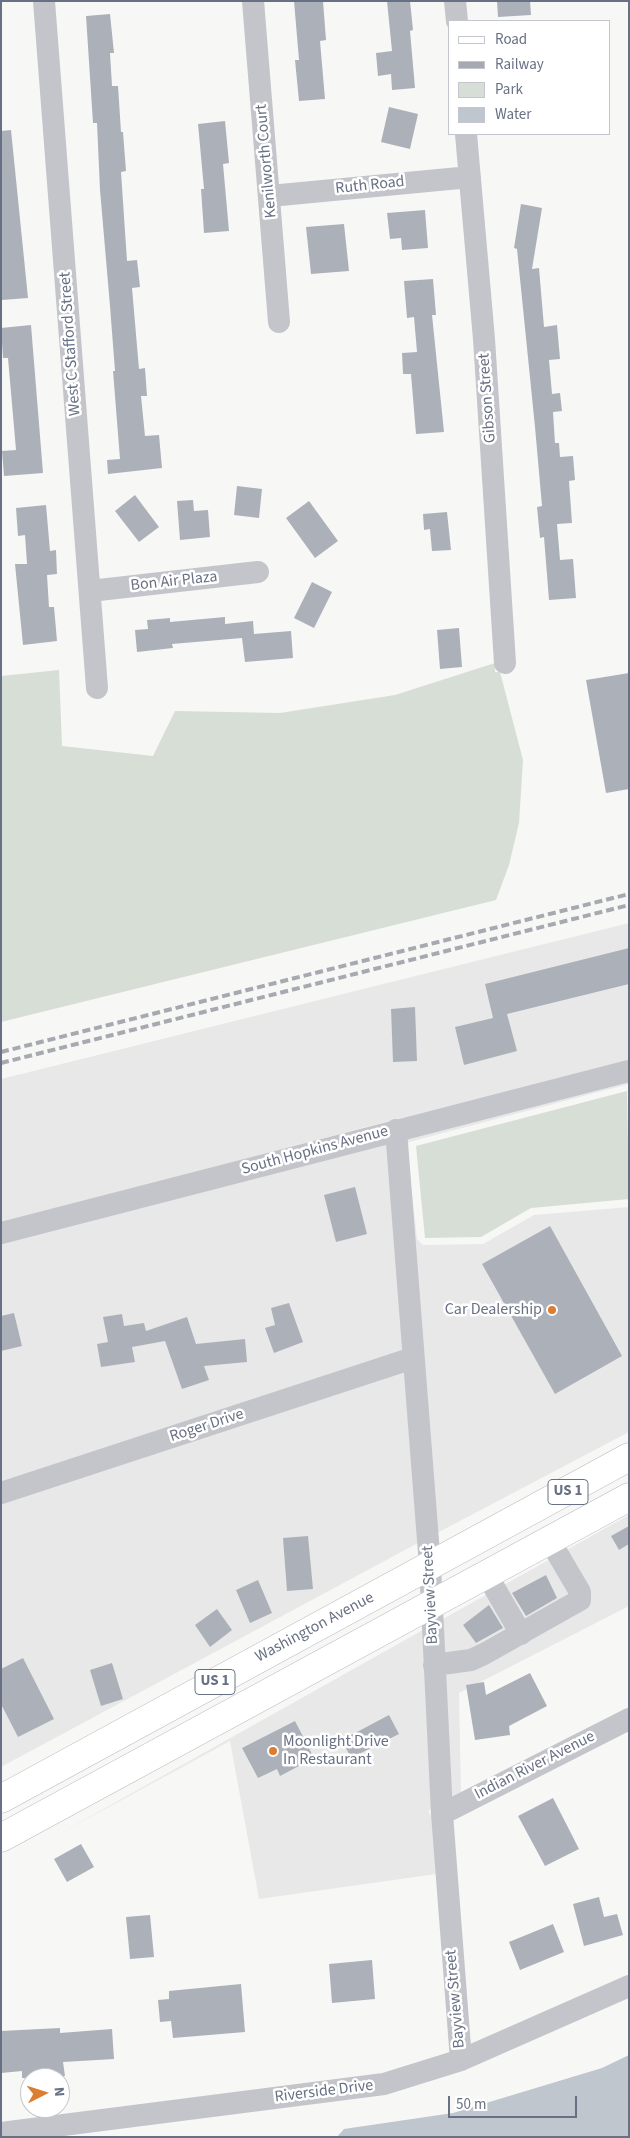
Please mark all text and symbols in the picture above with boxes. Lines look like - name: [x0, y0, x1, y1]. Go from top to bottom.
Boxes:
- legend: [448, 20, 610, 135]
- text: Road: [495, 29, 527, 50]
- text: Railway: [495, 54, 544, 75]
- text: Park: [495, 79, 523, 100]
- street label: Kenilworth Court: [252, 103, 282, 219]
- text: Water: [495, 104, 531, 125]
- street label: Ruth Road: [334, 173, 406, 199]
- street label: West C Stafford Street: [56, 271, 86, 417]
- street label: Gibson Street: [475, 352, 501, 444]
- street label: Bon Air Plaza: [130, 568, 218, 596]
- street label: South Hopkins Avenue: [240, 1122, 390, 1180]
- place label: Car Dealership: [445, 1300, 542, 1320]
- marker: Car Dealership: [546, 1304, 558, 1316]
- street label: Roger Drive: [168, 1405, 246, 1447]
- road number: US 1: [548, 1480, 588, 1504]
- street label: Bayview Street: [419, 1545, 443, 1645]
- street label: Washington Avenue: [252, 1589, 378, 1667]
- road number: US 1: [195, 1670, 235, 1694]
- street label: Indian River Avenue: [472, 1727, 598, 1805]
- place label: Moonlight Drive In Restaurant: [283, 1732, 389, 1770]
- marker: Moonlight Drive In Restaurant: [267, 1745, 279, 1757]
- street label: Bayview Street: [442, 1949, 470, 2049]
- north arrow: [20, 2068, 70, 2118]
- street label: Riverside Drive: [274, 2076, 374, 2108]
- text: N: [49, 2086, 69, 2097]
- scale bar: [450, 2086, 579, 2118]
- text: 50 m: [456, 2094, 486, 2115]

